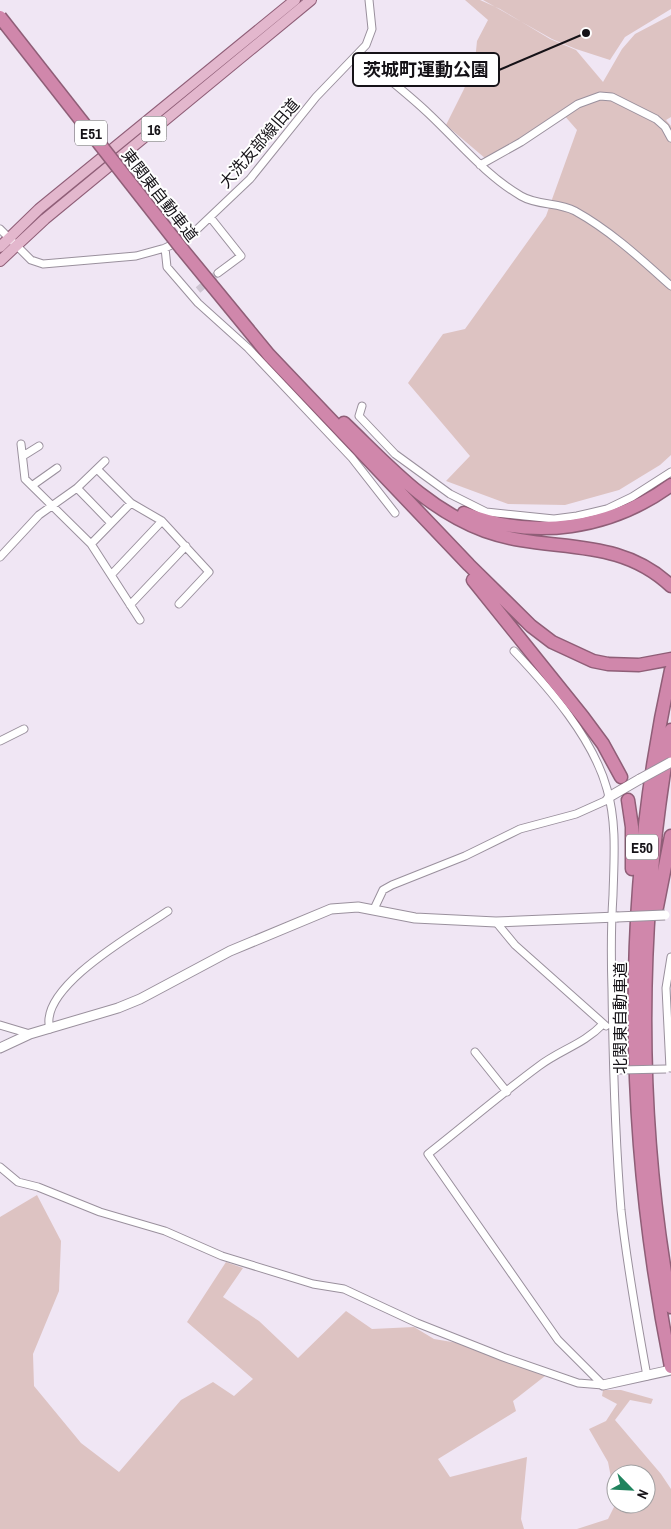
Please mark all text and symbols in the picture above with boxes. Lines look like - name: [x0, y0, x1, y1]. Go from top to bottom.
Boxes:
- callout: 茨城町運動公園: [353, 53, 499, 86]
- text: 茨城町運動公園: [363, 57, 489, 82]
- street label: 大洗友部線旧道: [214, 94, 304, 192]
- road number: 16: [142, 116, 166, 142]
- road number: E51: [75, 120, 107, 146]
- street label: 東関東自動車道: [117, 144, 203, 246]
- road number: E50: [626, 834, 658, 860]
- street label: 北関東自動車道: [609, 962, 631, 1074]
- north arrow: [606, 1464, 656, 1514]
- text: N: [633, 1487, 653, 1502]

